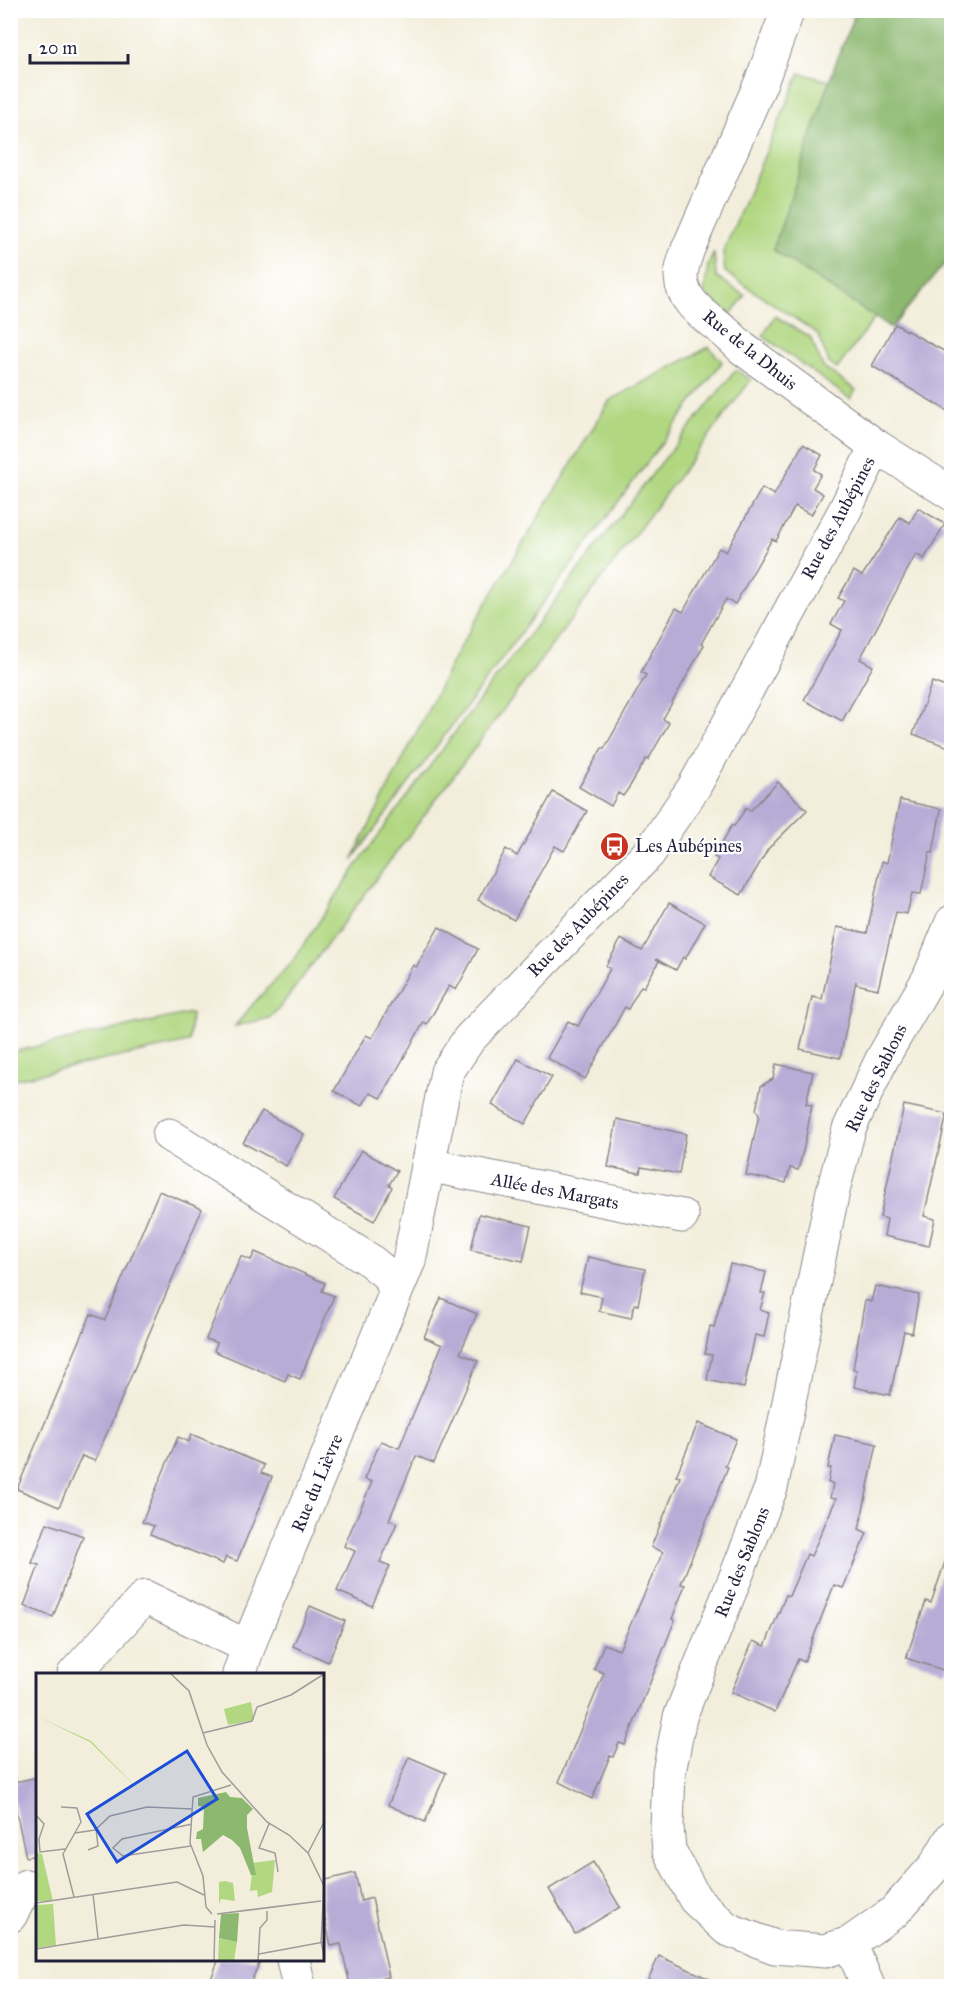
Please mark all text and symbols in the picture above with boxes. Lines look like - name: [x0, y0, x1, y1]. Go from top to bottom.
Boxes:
- scale bar: [30, 27, 128, 65]
- text: 20 m: [39, 37, 77, 59]
- street label: Rue de la Dhuis: [698, 305, 802, 395]
- street label: Rue des Aubépines: [796, 453, 880, 583]
- bus stop icon: Les Aubépines: [598, 830, 630, 862]
- place label: Les Aubépines: [635, 835, 742, 857]
- street label: Rue des Aubépines: [523, 868, 633, 982]
- street label: Rue des Sablons: [840, 1020, 912, 1136]
- street label: Allée des Margats: [488, 1168, 621, 1215]
- street label: Rue du Lièvre: [286, 1431, 348, 1535]
- street label: Rue des Sablons: [710, 1503, 774, 1621]
- inset map: [36, 1673, 324, 1961]

